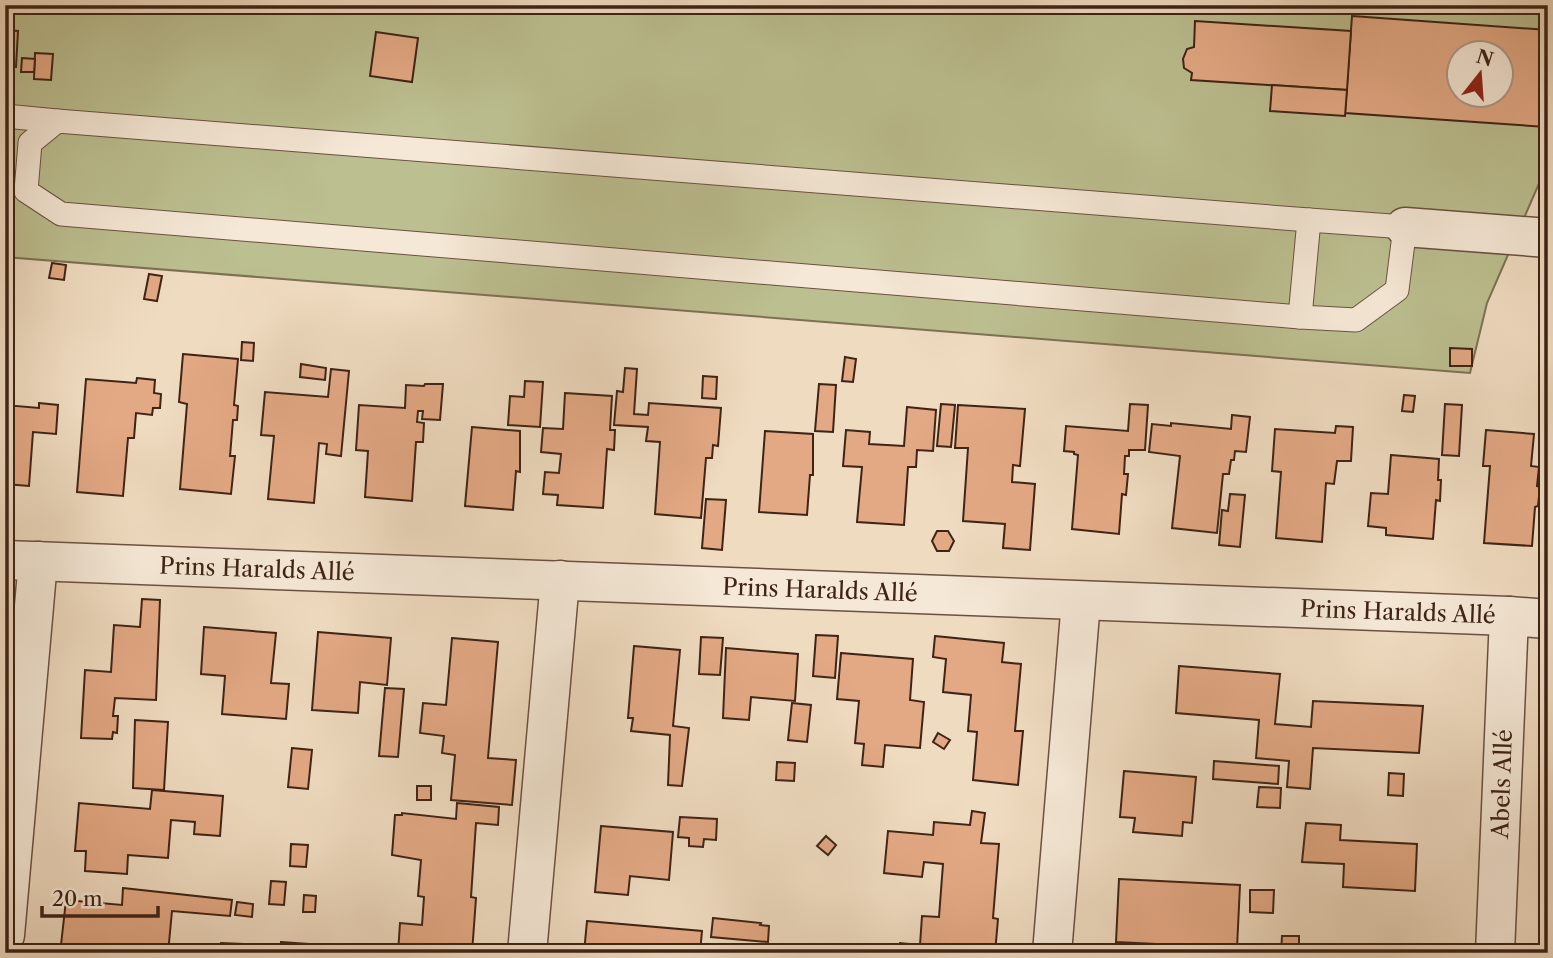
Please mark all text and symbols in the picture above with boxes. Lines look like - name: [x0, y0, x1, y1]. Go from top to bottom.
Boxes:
- north arrow: [1444, 38, 1514, 108]
- text: N: [1474, 45, 1496, 72]
- street label: Prins Haralds Allé: [159, 552, 355, 586]
- street label: Prins Haralds Allé: [722, 573, 918, 607]
- street label: Prins Haralds Allé: [1300, 595, 1496, 629]
- street label: Abels Allé: [1486, 729, 1518, 840]
- scale bar: [42, 874, 158, 918]
- text: 20 m: [52, 886, 103, 911]

